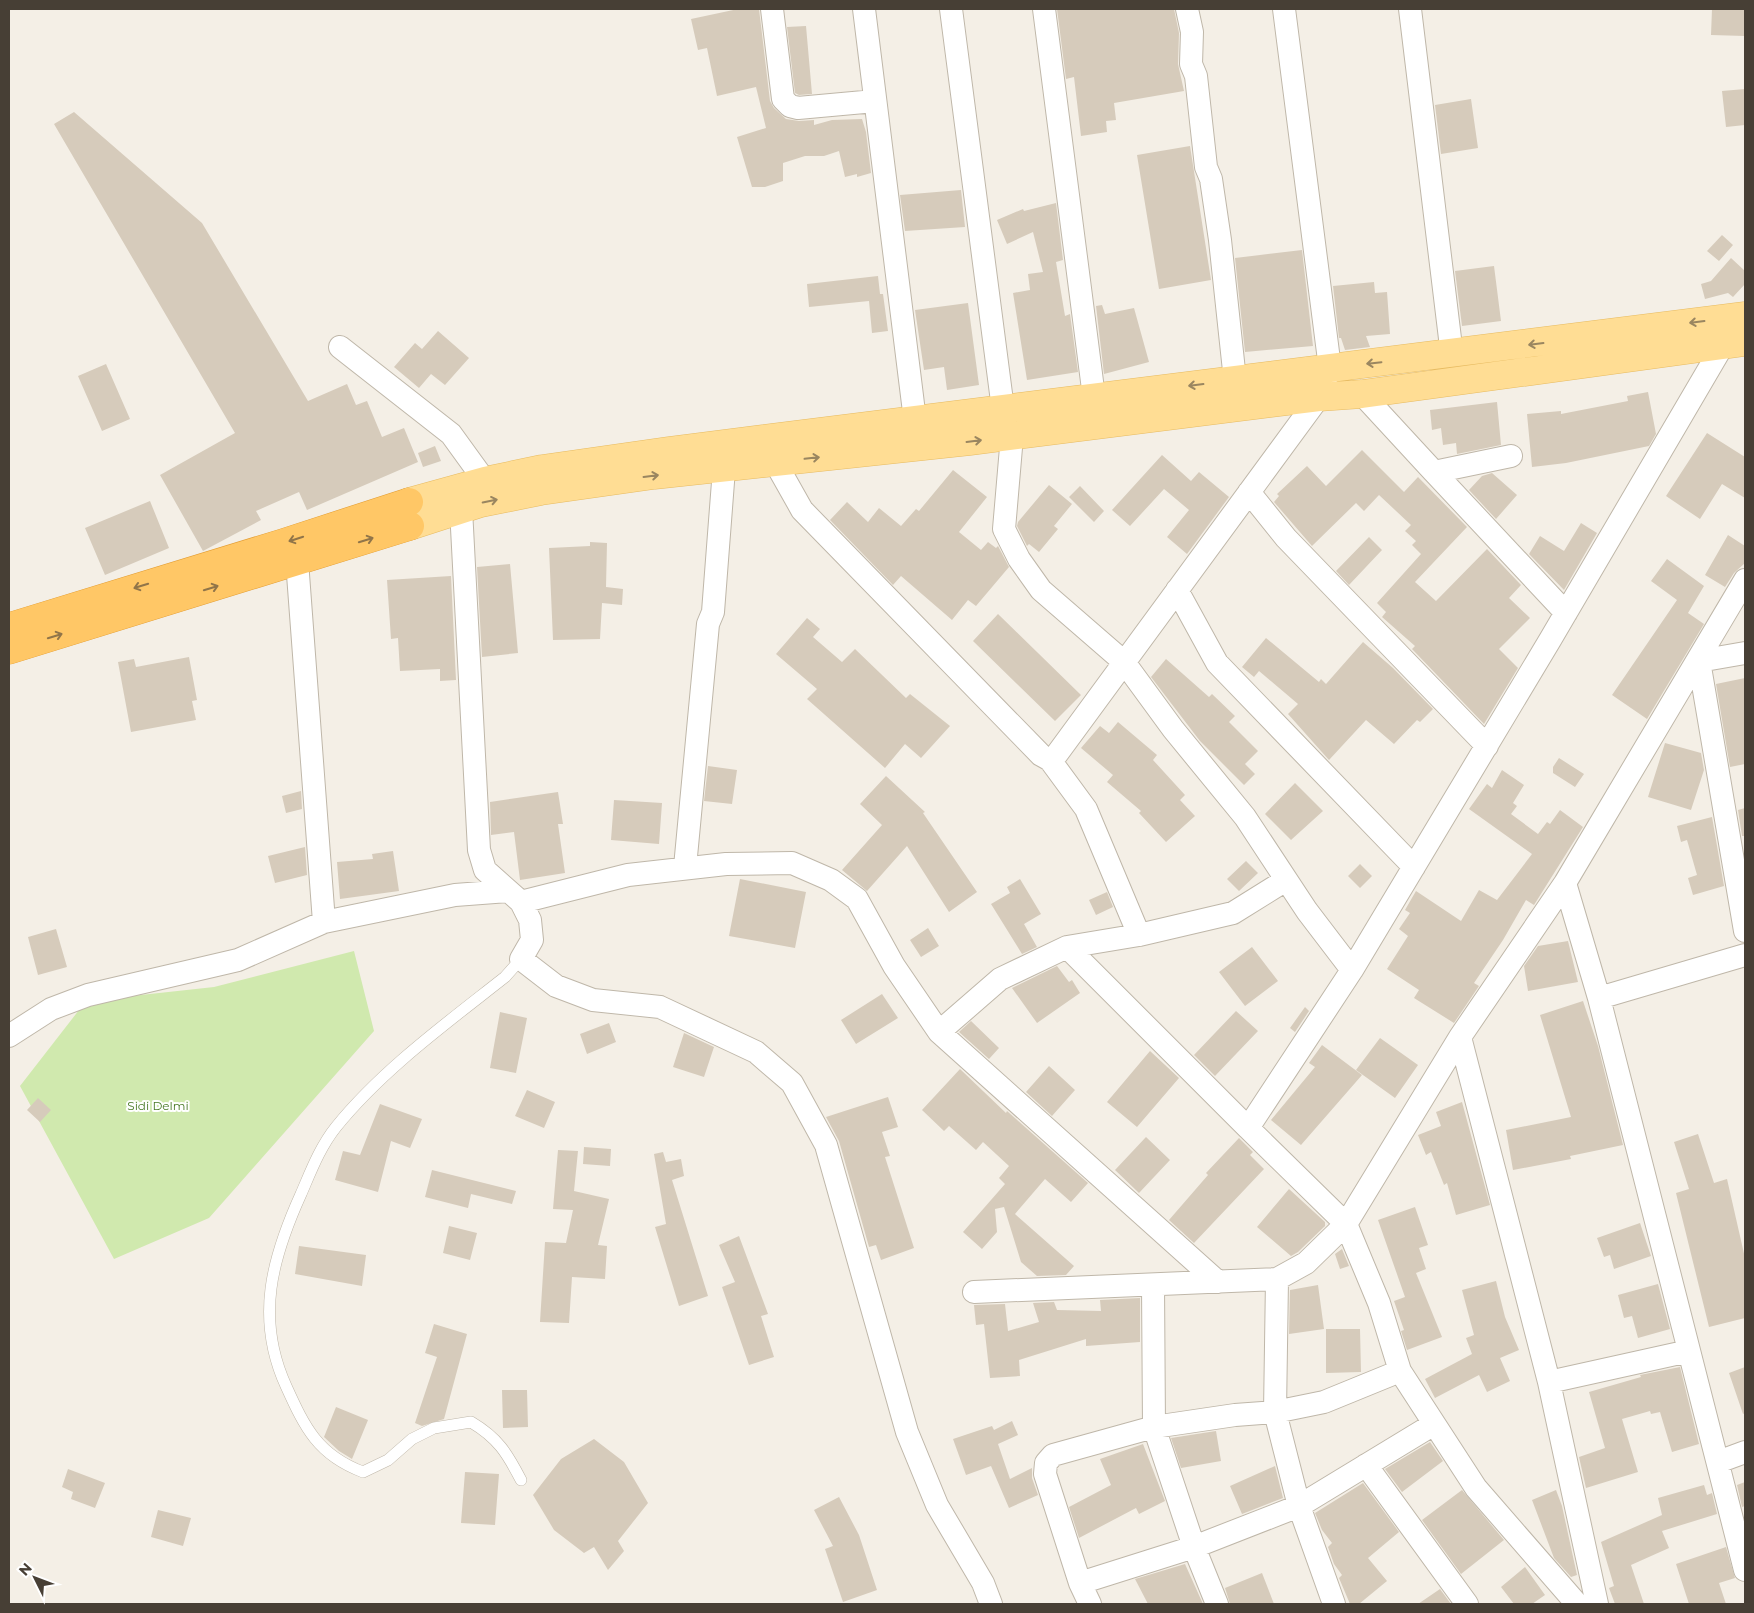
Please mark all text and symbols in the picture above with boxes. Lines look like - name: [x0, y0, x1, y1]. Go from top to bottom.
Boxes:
- one-way arrow: [1689, 318, 1705, 328]
- one-way arrow: [1528, 339, 1544, 349]
- one-way arrow: [1367, 358, 1383, 368]
- one-way arrow: [1188, 380, 1204, 390]
- one-way arrow: [965, 436, 981, 446]
- one-way arrow: [804, 453, 820, 463]
- one-way arrow: [642, 471, 658, 481]
- one-way arrow: [482, 496, 498, 505]
- one-way arrow: [288, 534, 304, 544]
- one-way arrow: [357, 534, 373, 544]
- one-way arrow: [133, 582, 149, 592]
- one-way arrow: [202, 582, 218, 592]
- one-way arrow: [47, 630, 63, 640]
- park label: Sidi Delmi: [127, 1098, 189, 1113]
- north arrow: [10, 1553, 60, 1603]
- text: N: [15, 1559, 36, 1580]

